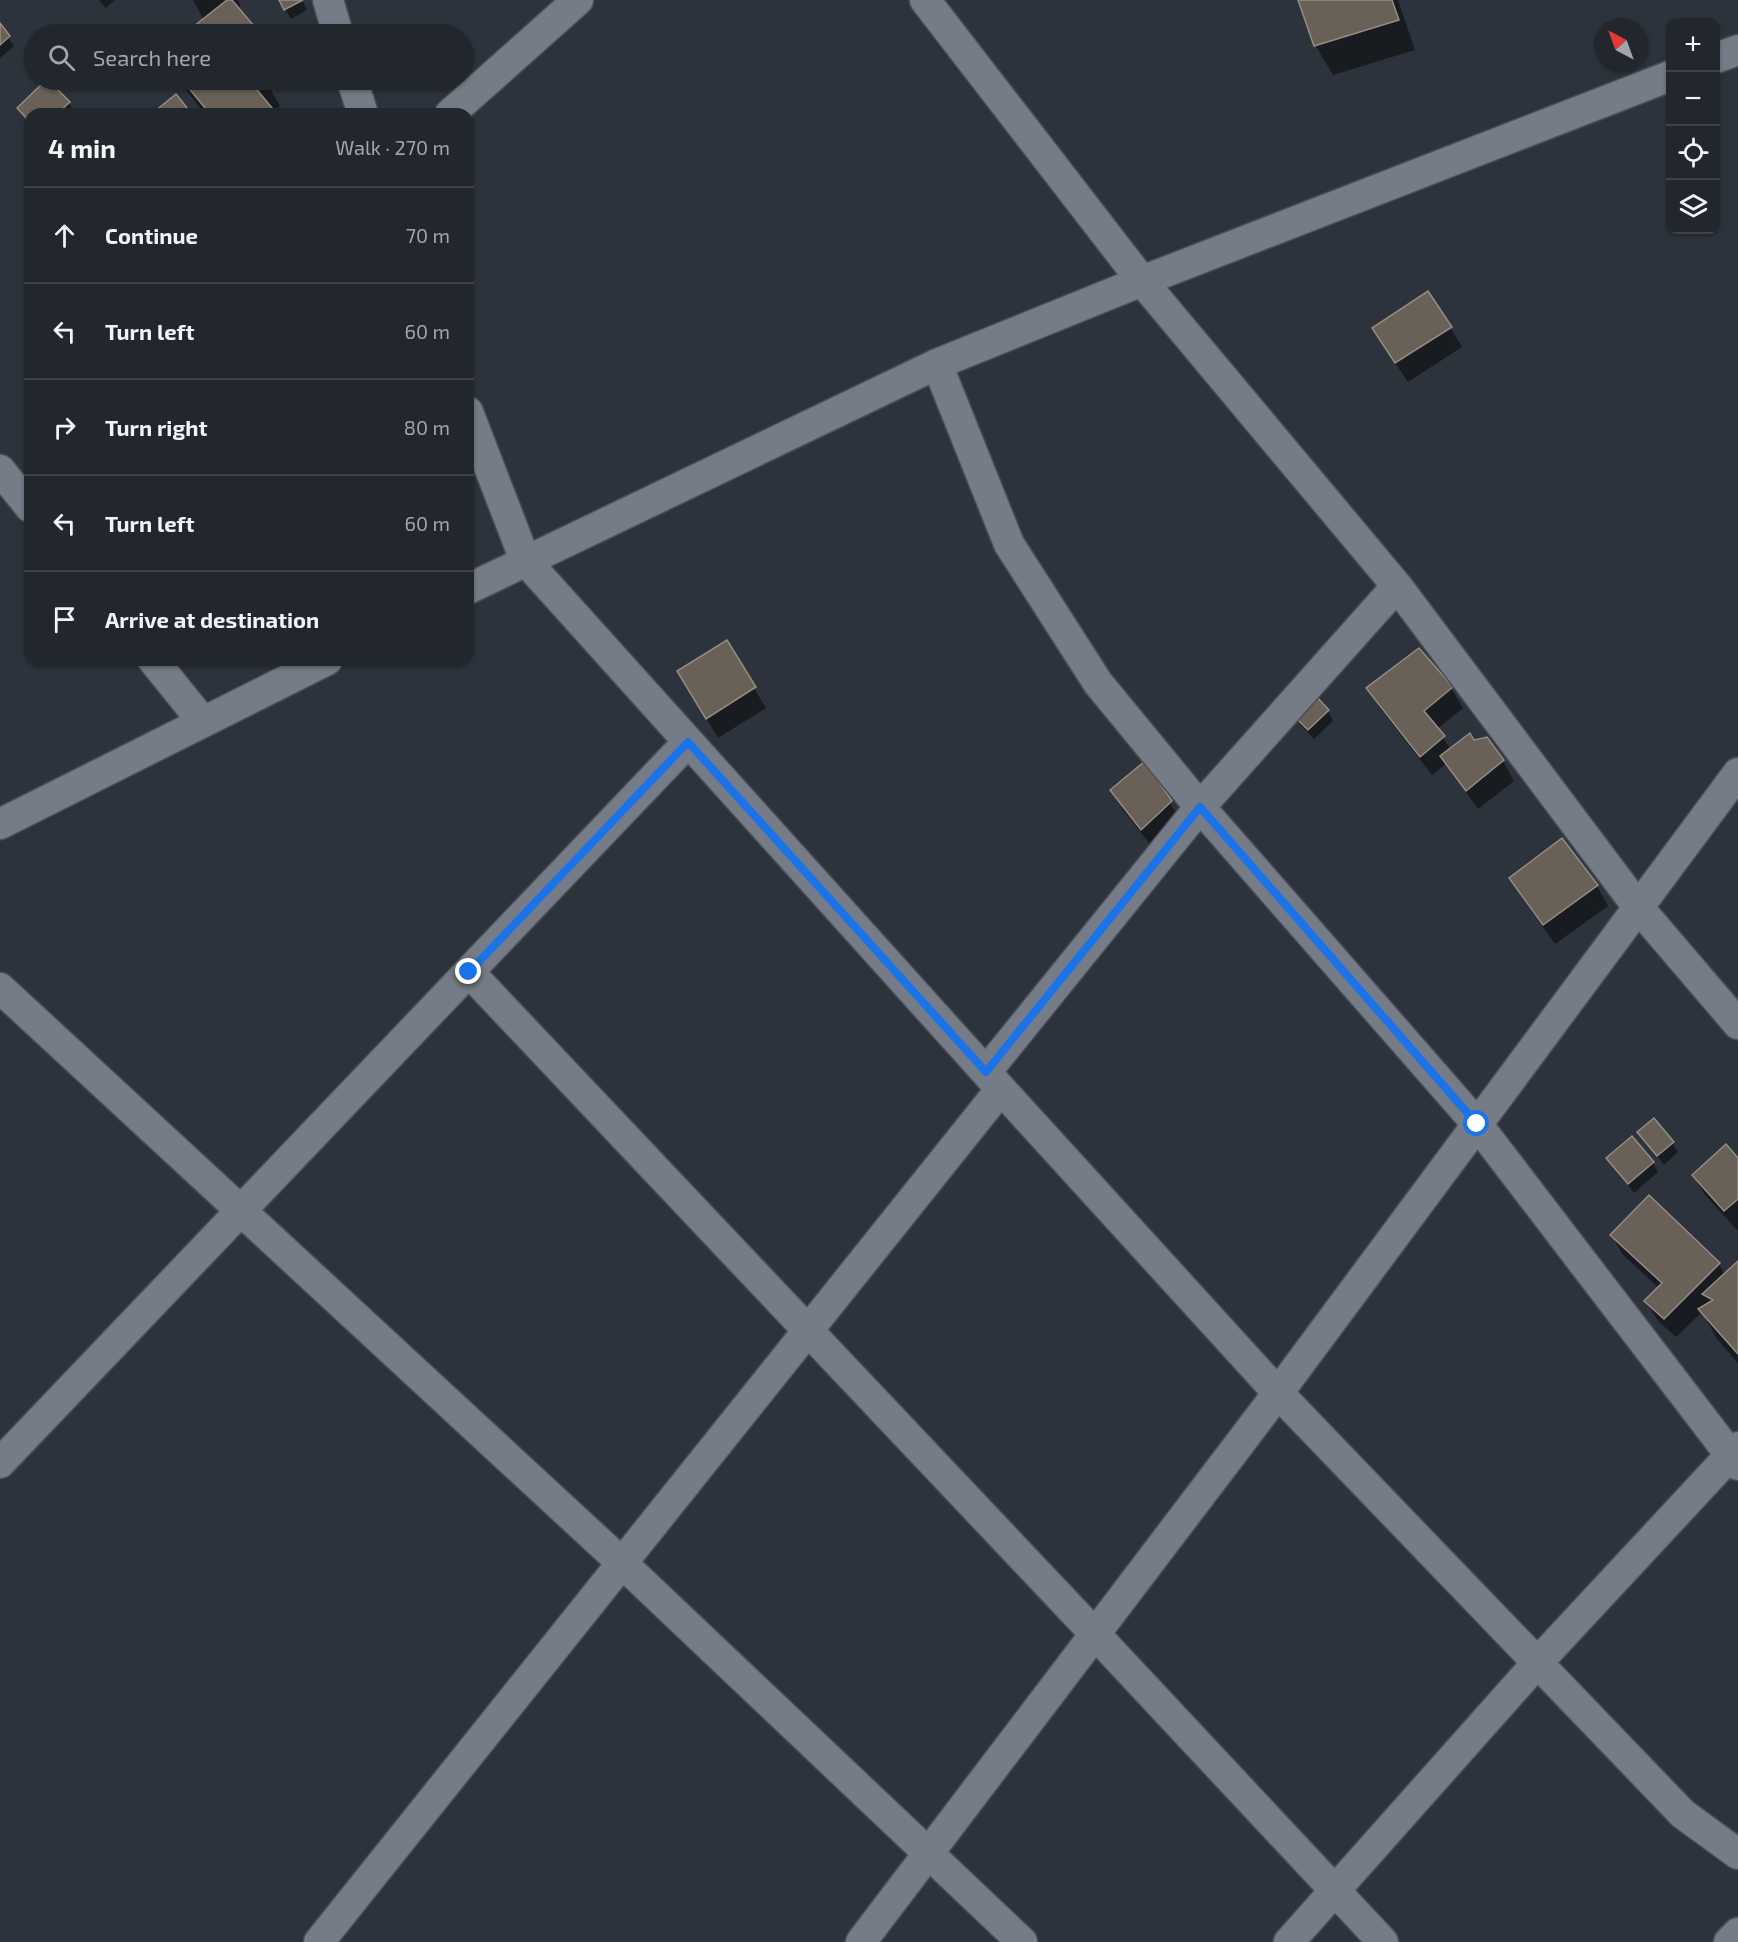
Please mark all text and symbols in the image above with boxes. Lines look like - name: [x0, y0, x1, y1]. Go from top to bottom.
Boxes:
- north arrow: [1594, 18, 1648, 72]
- map controls: [1666, 18, 1720, 234]
- button: +: [1666, 18, 1720, 72]
- search box: [24, 24, 474, 90]
- icon: search: [45, 41, 78, 74]
- text: Search here: [93, 44, 211, 70]
- button: −: [1666, 72, 1720, 126]
- button: locate: [1666, 126, 1720, 180]
- text: 4 min: [48, 132, 116, 163]
- text: Walk · 270 m: [335, 135, 450, 159]
- button: layers: [1666, 180, 1720, 234]
- icon: ahead: [48, 219, 81, 252]
- text: Continue: [105, 222, 198, 248]
- text: 70 m: [406, 223, 450, 247]
- icon: left: [48, 315, 81, 348]
- text: Turn left: [105, 318, 194, 344]
- text: 60 m: [405, 319, 450, 343]
- icon: right: [48, 411, 81, 444]
- text: Turn right: [105, 414, 207, 440]
- text: 80 m: [404, 415, 450, 439]
- icon: left: [48, 507, 81, 540]
- text: Turn left: [105, 510, 194, 536]
- text: 60 m: [405, 511, 450, 535]
- icon: arrive: [48, 603, 81, 636]
- text: Arrive at destination: [105, 606, 319, 632]
- route end: [455, 958, 481, 984]
- route start: [1463, 1110, 1489, 1136]

